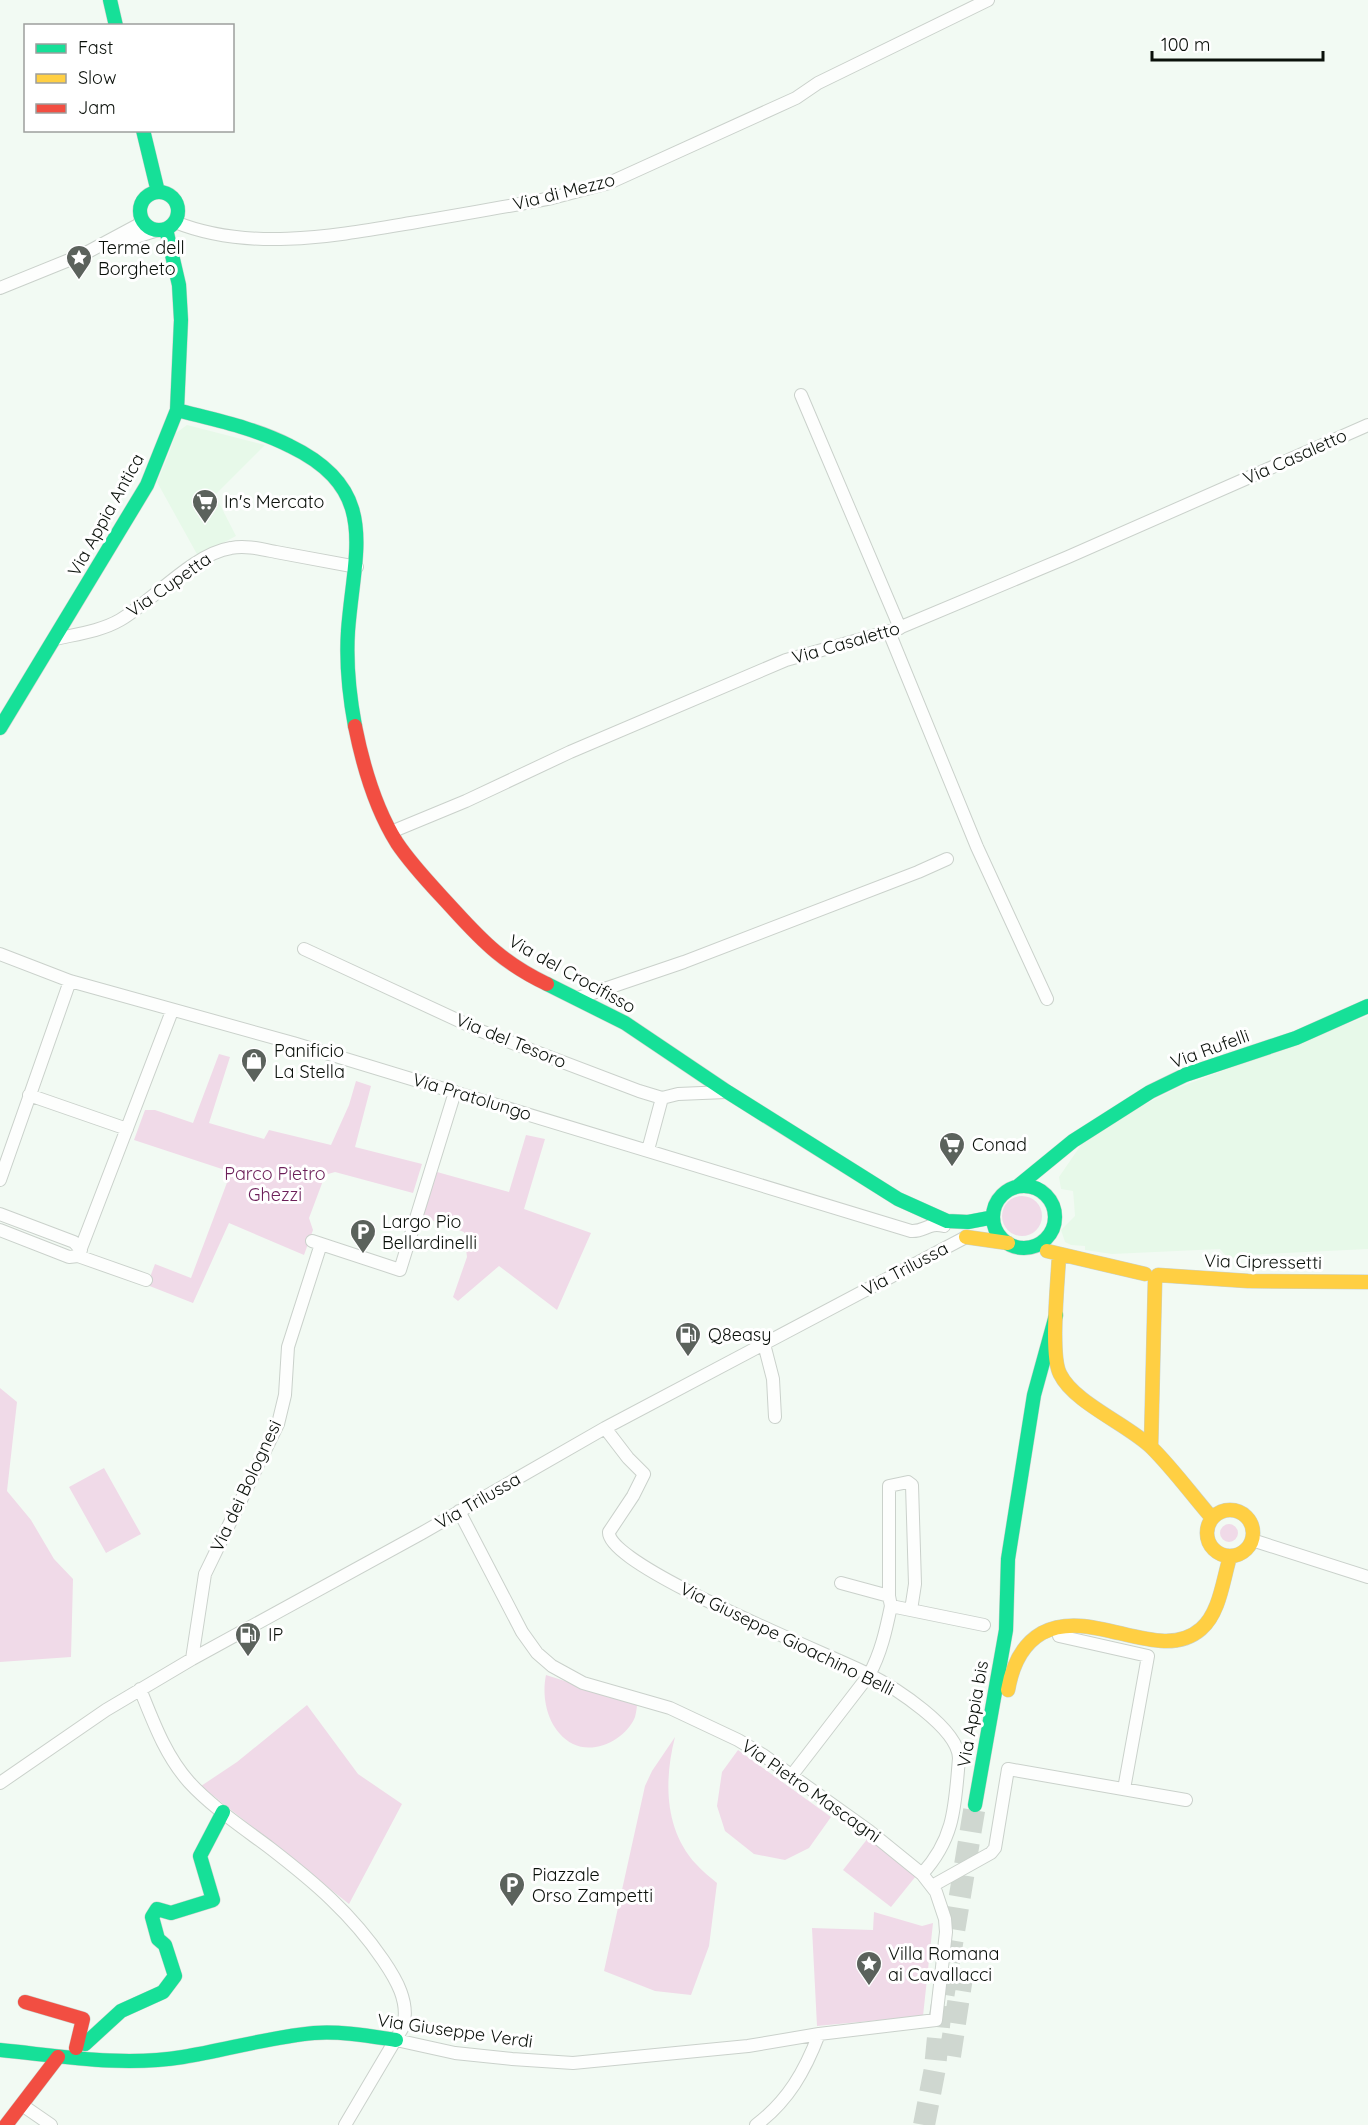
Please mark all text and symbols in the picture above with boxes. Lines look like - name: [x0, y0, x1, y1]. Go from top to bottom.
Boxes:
- legend: [24, 24, 234, 132]
- scale bar: [1152, 24, 1323, 62]
- text: 100 m: [1161, 33, 1210, 56]
- text: Fast: [78, 36, 113, 59]
- text: Slow: [78, 66, 116, 89]
- text: Jam: [78, 96, 116, 119]
- street label: Via di Mezzo: [510, 168, 617, 215]
- place label: Terme dell Borgheto: [98, 236, 185, 280]
- place icon: Terme dell Borgheto: [64, 243, 94, 281]
- street label: Via Casaletto: [1239, 423, 1350, 490]
- street label: Via Appia Antica: [62, 449, 149, 580]
- supermarket icon: In's Mercato: [190, 487, 220, 525]
- place label: In's Mercato: [224, 490, 324, 513]
- street label: Via Cupetta: [122, 547, 215, 622]
- street label: Via Casaletto: [789, 616, 902, 669]
- street label: Via del Crocifisso: [504, 929, 640, 1018]
- street label: Via del Tesoro: [452, 1008, 570, 1073]
- street label: Via Rufelli: [1167, 1024, 1252, 1073]
- place label: Panificio La Stella: [274, 1039, 345, 1083]
- shop icon: Panificio La Stella: [239, 1046, 269, 1084]
- street label: Via Pratolungo: [410, 1067, 534, 1126]
- supermarket icon: Conad: [937, 1130, 967, 1168]
- place label: Conad: [972, 1133, 1027, 1156]
- park label: Parco Pietro Ghezzi: [224, 1162, 326, 1206]
- place label: Largo Pio Bellardinelli: [382, 1210, 477, 1254]
- parking icon: Largo Pio Bellardinelli: [348, 1217, 378, 1255]
- street label: Via Trilussa: [858, 1236, 952, 1301]
- street label: Via Cipressetti: [1204, 1249, 1322, 1274]
- fuel station icon: Q8easy: [673, 1320, 703, 1358]
- place label: Q8easy: [708, 1323, 772, 1346]
- street label: Via dei Bolognesi: [205, 1416, 286, 1555]
- street label: Via Trilussa: [431, 1467, 524, 1534]
- street label: Via Giuseppe Gioachino Belli: [676, 1577, 898, 1701]
- fuel station icon: IP: [233, 1620, 263, 1658]
- place label: IP: [268, 1623, 283, 1646]
- street label: Via Appia bis: [952, 1659, 993, 1769]
- street label: Via Pietro Mascagni: [737, 1734, 885, 1847]
- place label: Piazzale Orso Zampetti: [532, 1863, 653, 1907]
- parking icon: Piazzale Orso Zampetti: [497, 1870, 527, 1908]
- place label: Villa Romana ai Cavallacci: [888, 1942, 999, 1986]
- place icon: Villa Romana ai Cavallacci: [854, 1949, 884, 1987]
- street label: Via Giuseppe Verdi: [376, 2008, 534, 2053]

